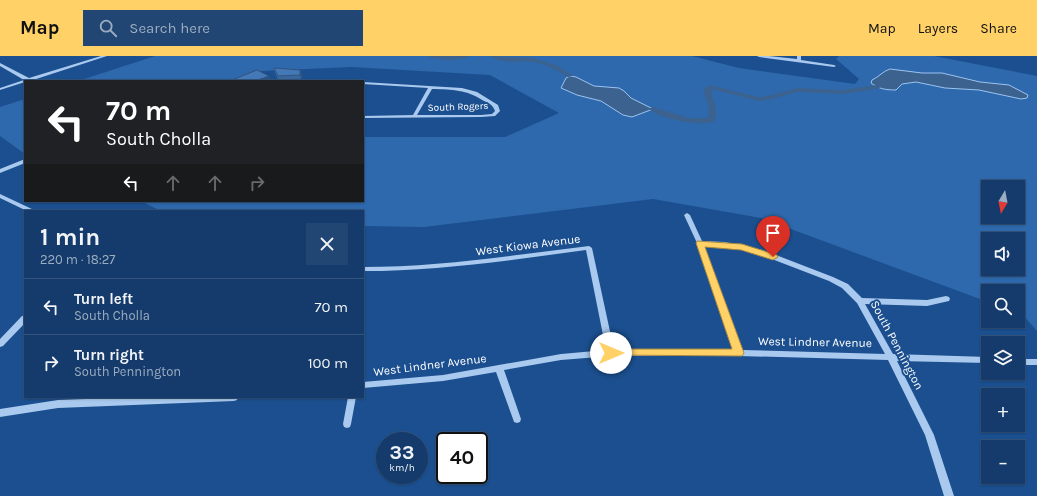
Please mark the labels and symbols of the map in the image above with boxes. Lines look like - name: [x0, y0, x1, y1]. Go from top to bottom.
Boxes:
- street label: South Rogers: [427, 100, 489, 114]
- north arrow: [981, 180, 1025, 224]
- pin: [756, 216, 790, 257]
- street label: West Kiowa Avenue: [475, 232, 581, 258]
- street label: South Pennington: [868, 298, 926, 392]
- position arrow: [590, 332, 632, 374]
- street label: West Lindner Avenue: [758, 334, 872, 350]
- street label: West Lindner Avenue: [373, 351, 487, 379]
- speed limit sign: 40: [436, 432, 488, 484]

